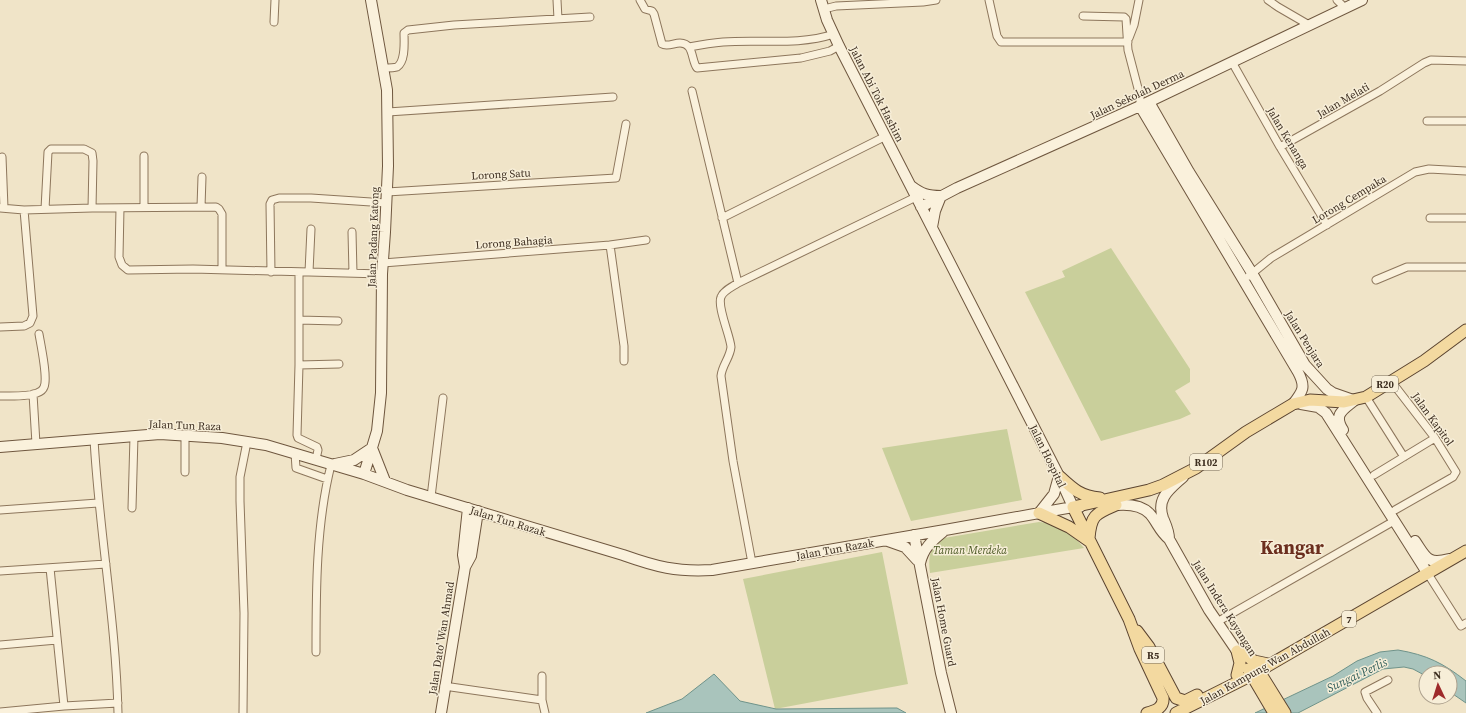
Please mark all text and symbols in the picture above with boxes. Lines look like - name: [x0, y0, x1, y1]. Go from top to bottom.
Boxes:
- street label: Jalan Abi Tok Hashim: [845, 43, 907, 145]
- street label: Jalan Sekolah Derma: [1087, 66, 1187, 123]
- street label: Jalan Melati: [1313, 79, 1372, 122]
- street label: Jalan Kenanga: [1263, 104, 1312, 172]
- street label: Lorong Satu: [471, 165, 532, 184]
- street label: Lorong Cempaka: [1309, 171, 1389, 227]
- street label: Jalan Padang Katong: [364, 186, 383, 289]
- street label: Lorong Bahagia: [475, 232, 554, 253]
- street label: Jalan Penjara: [1281, 307, 1328, 371]
- road number: R20: [1372, 376, 1398, 392]
- street label: Jalan Kapitol: [1408, 389, 1457, 449]
- street label: Jalan Tun Raza: [147, 417, 222, 434]
- street label: Jalan Hospital: [1025, 421, 1069, 490]
- road number: R102: [1190, 454, 1222, 470]
- street label: Jalan Tun Razak: [467, 503, 549, 540]
- district label: Kangar: [1260, 534, 1324, 560]
- street label: Jalan Tun Razak: [794, 535, 876, 564]
- park label: Taman Merdeka: [933, 543, 1007, 558]
- street label: Jalan Indera Kayangan: [1188, 556, 1260, 659]
- street label: Jalan Home Guard: [927, 575, 960, 669]
- street label: Jalan Dato' Wan Ahmad: [425, 580, 458, 697]
- road number: 7: [1342, 611, 1356, 627]
- street label: Jalan Kampung Wan Abdullah: [1197, 624, 1333, 709]
- road number: R5: [1142, 647, 1164, 663]
- water label: Sungai Perlis: [1324, 654, 1391, 696]
- north arrow: [1418, 665, 1458, 705]
- text: N: [1433, 668, 1442, 683]

